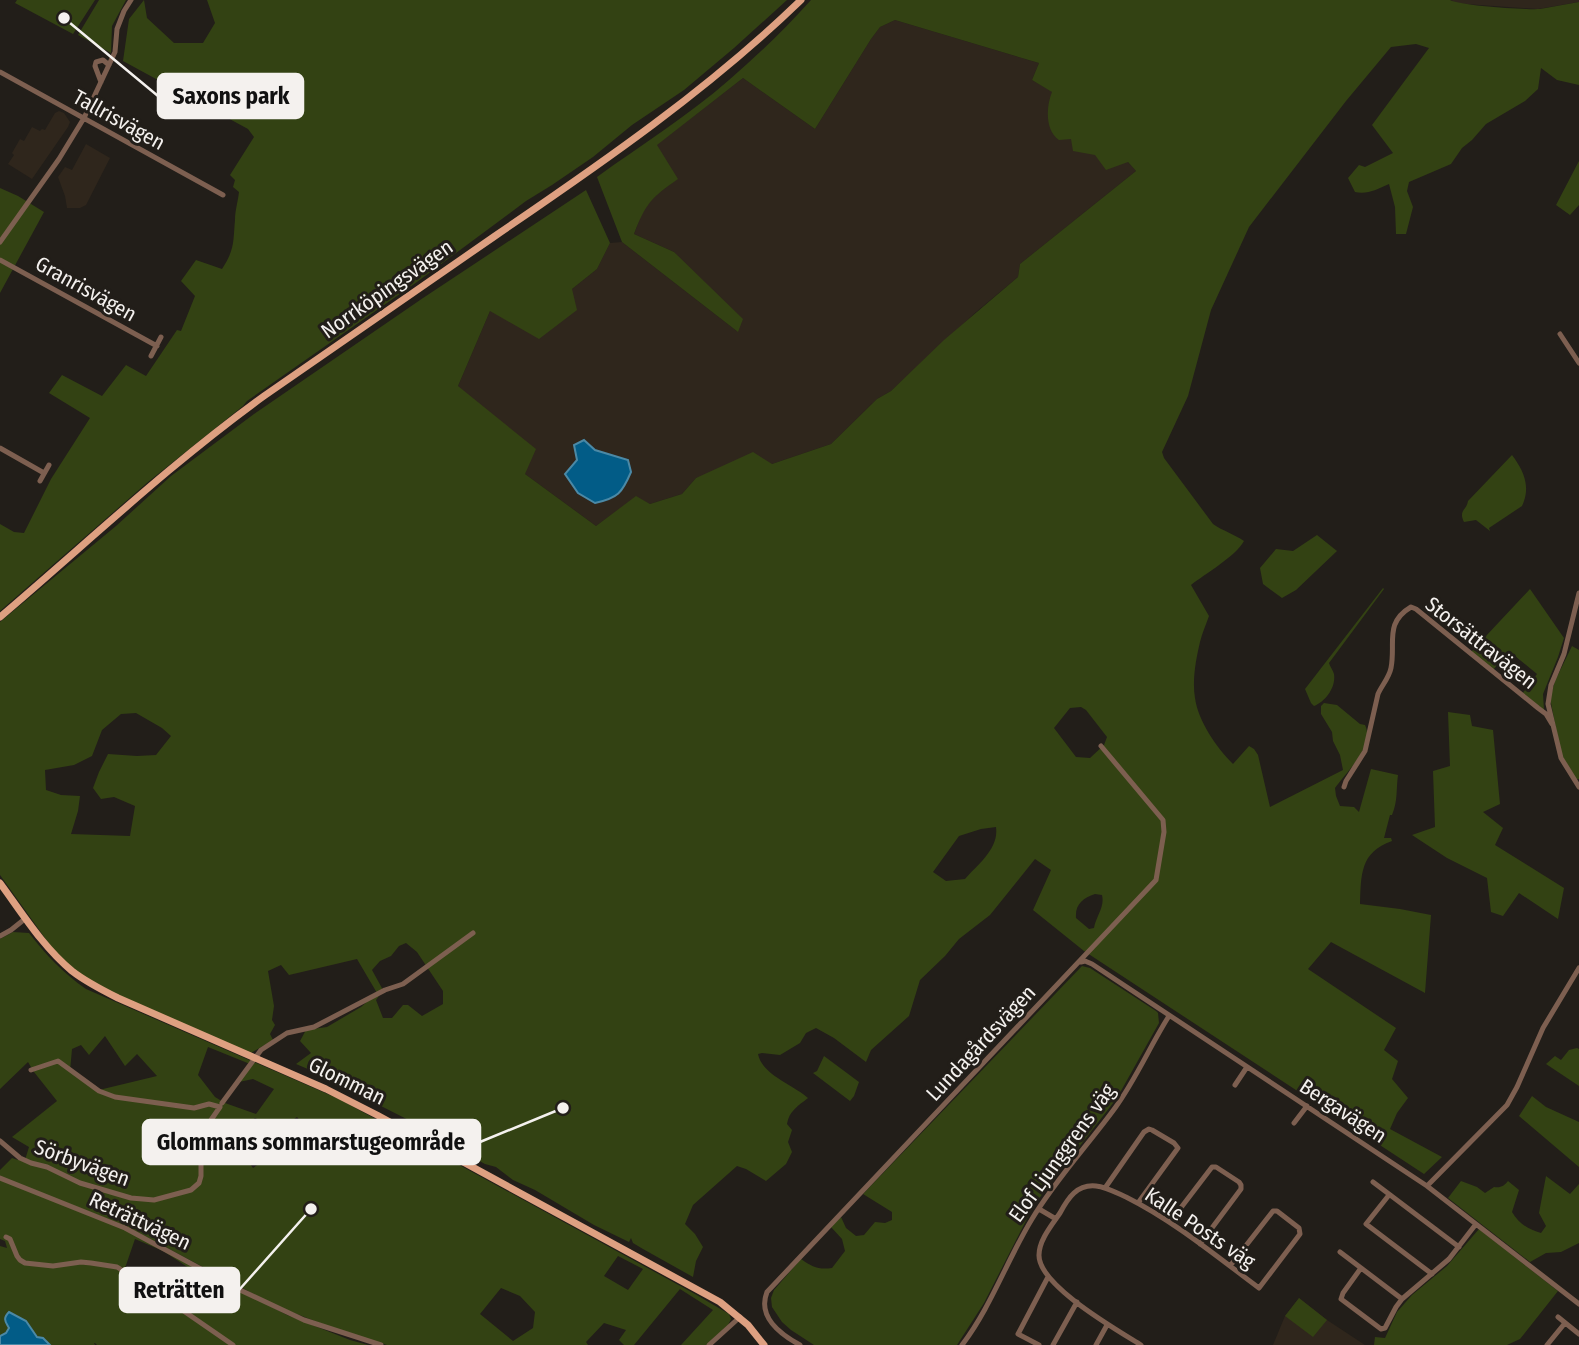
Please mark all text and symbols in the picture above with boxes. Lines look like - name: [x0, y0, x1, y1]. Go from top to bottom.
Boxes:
- callout: Saxons park: [158, 74, 303, 118]
- text: Saxons park: [173, 82, 290, 110]
- street label: Tallrisvägen: [68, 84, 170, 156]
- street label: Norrköpingsvägen: [316, 234, 458, 344]
- street label: Granrisvägen: [31, 251, 141, 327]
- street label: Storsättravägen: [1420, 591, 1542, 695]
- street label: Lundagårdsvägen: [921, 980, 1041, 1106]
- street label: Glomman: [304, 1051, 390, 1111]
- street label: Bergavägen: [1295, 1073, 1391, 1149]
- street label: Elof Ljunggrens väg: [1003, 1079, 1121, 1227]
- callout: Glommans sommarstugeområde: [143, 1120, 480, 1164]
- text: Glommans sommarstugeområde: [157, 1128, 466, 1156]
- street label: Sörbyvägen: [31, 1134, 133, 1192]
- street label: Kalle Posts väg: [1140, 1182, 1260, 1274]
- street label: Reträttvägen: [85, 1186, 195, 1256]
- callout: Reträtten: [120, 1268, 239, 1312]
- text: Reträtten: [133, 1276, 225, 1304]

